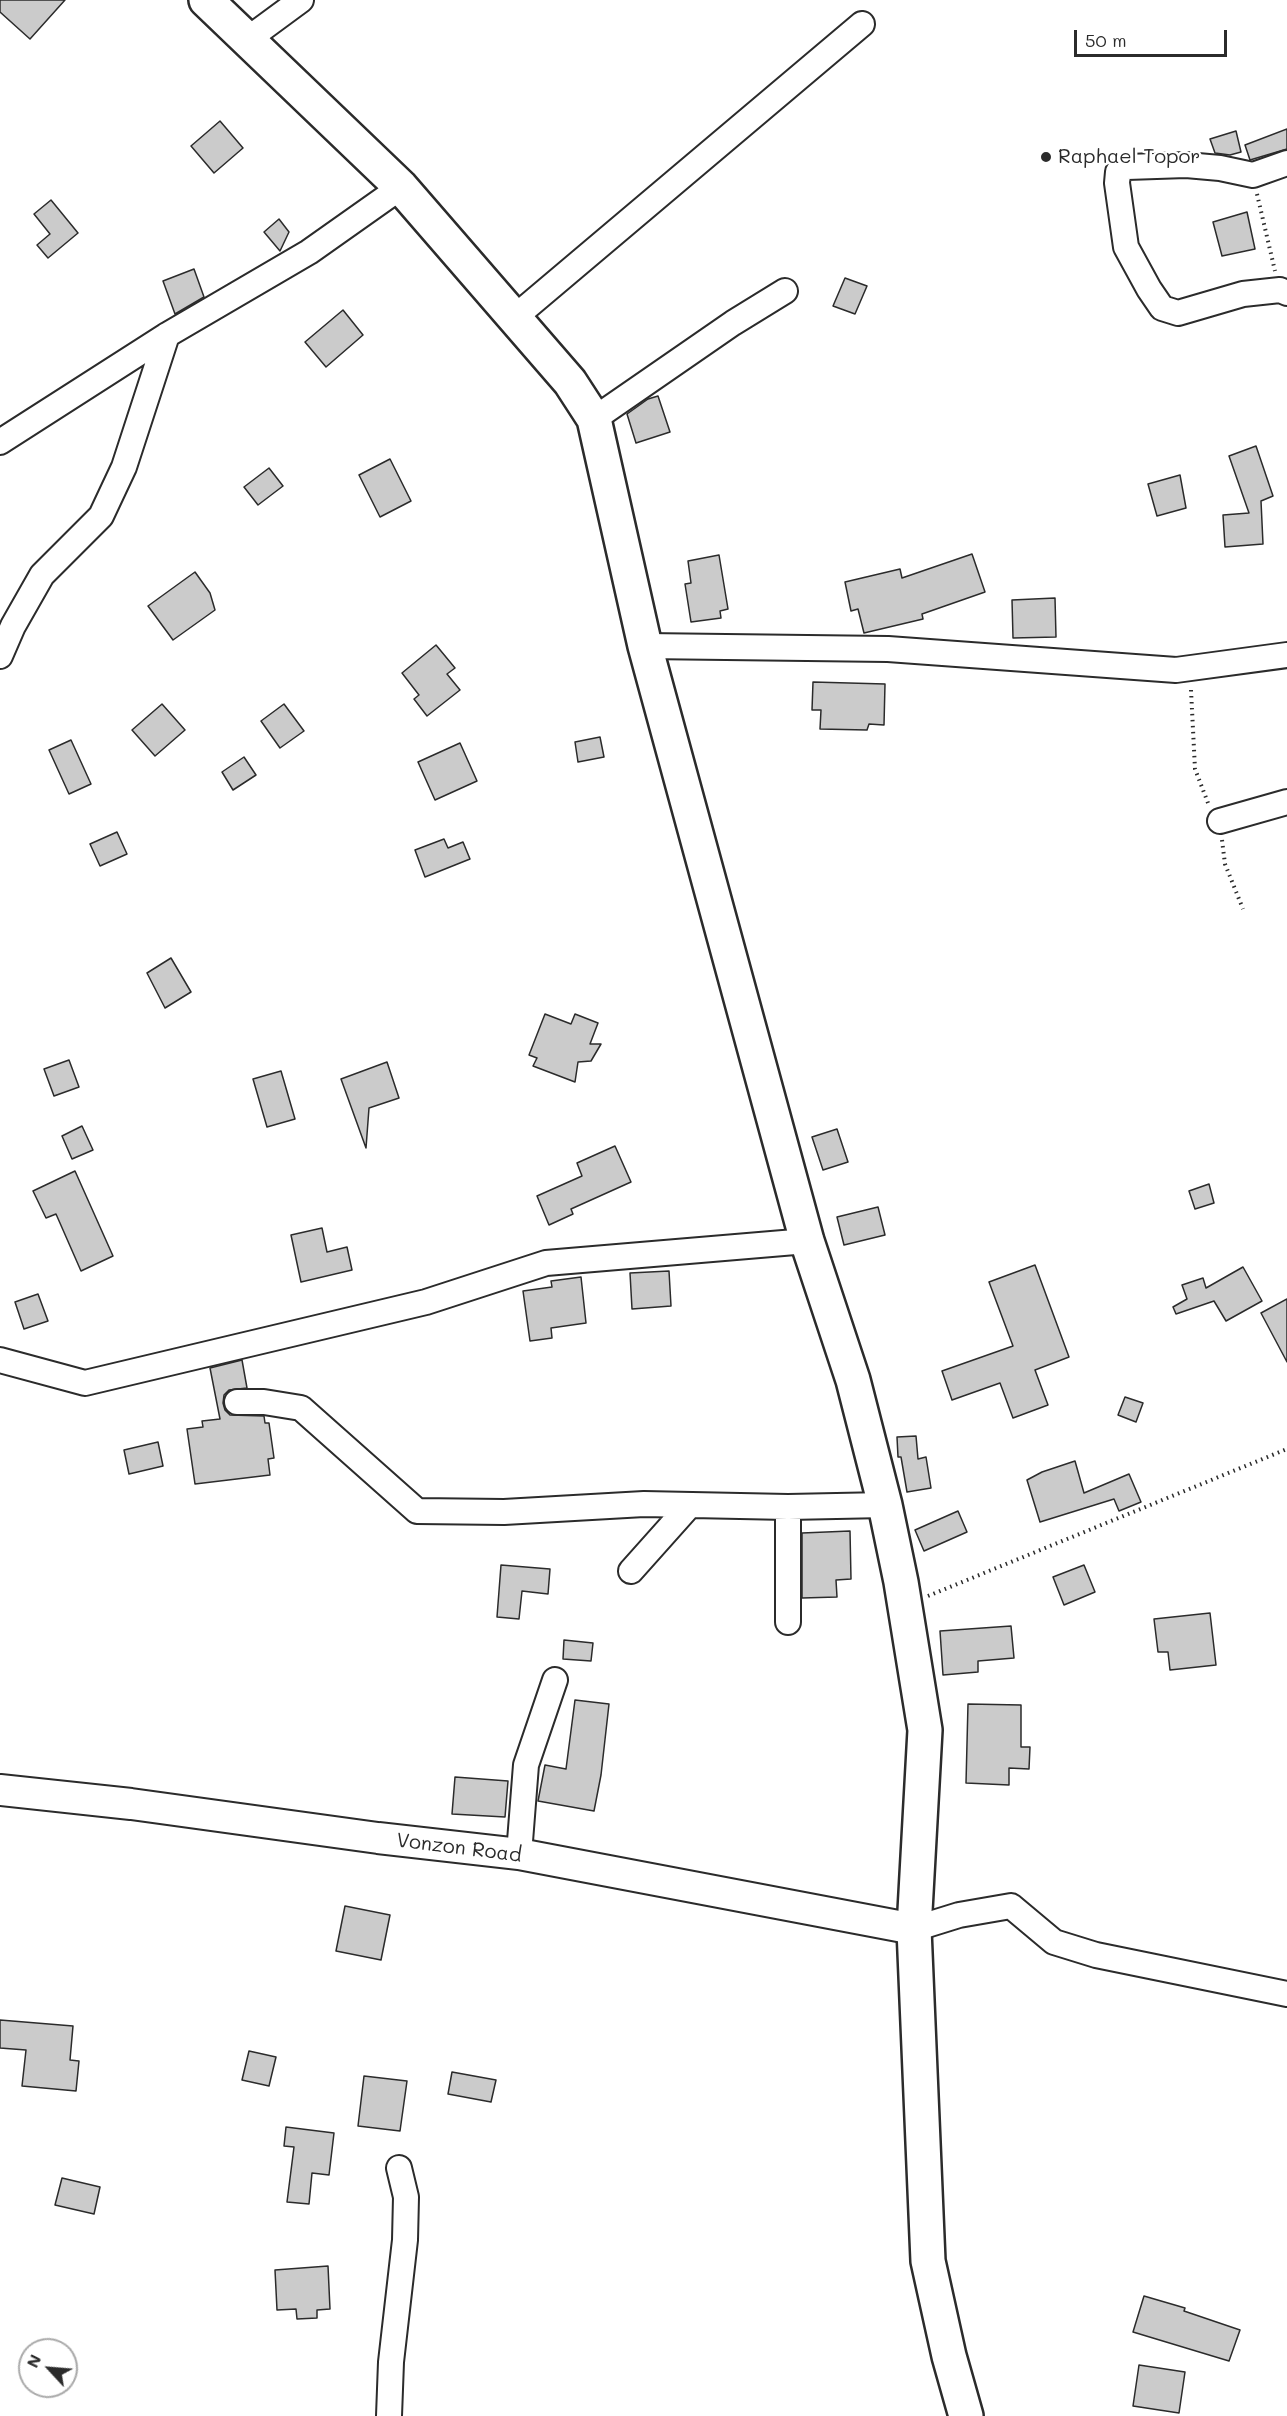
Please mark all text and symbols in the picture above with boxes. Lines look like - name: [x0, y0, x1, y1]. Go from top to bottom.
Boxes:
- scale bar: [1077, 18, 1230, 56]
- text: 50 m: [1085, 28, 1127, 52]
- place label: Raphael Topor: [1058, 145, 1200, 169]
- marker: Raphael Topor: [1039, 150, 1053, 164]
- street label: Vonzon Road: [395, 1828, 523, 1868]
- north arrow: [18, 2338, 78, 2398]
- text: N: [21, 2351, 45, 2371]

